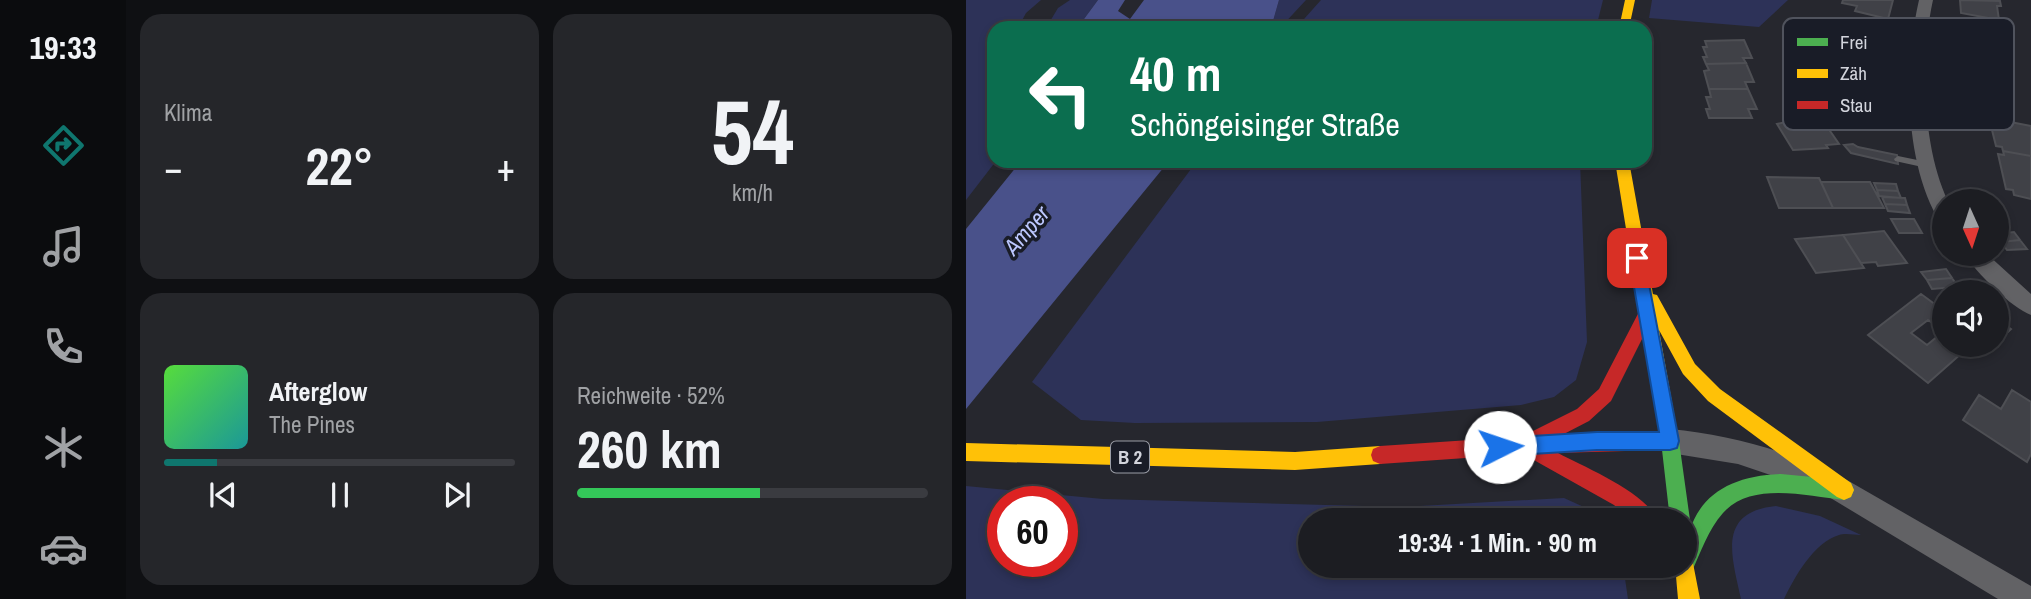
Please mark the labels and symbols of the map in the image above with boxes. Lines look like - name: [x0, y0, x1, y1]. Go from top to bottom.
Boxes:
- legend: [1783, 18, 2014, 130]
- text: Frei: [1840, 29, 1868, 55]
- text: Zäh: [1840, 60, 1867, 86]
- text: Stau: [1840, 92, 1872, 118]
- north arrow: [1932, 189, 2009, 266]
- water label: Amper: [995, 198, 1056, 262]
- pin: [1607, 228, 1667, 288]
- position arrow: [1463, 410, 1537, 484]
- road number: B 2: [1111, 442, 1149, 472]
- speed limit sign: 60: [987, 486, 1078, 577]

